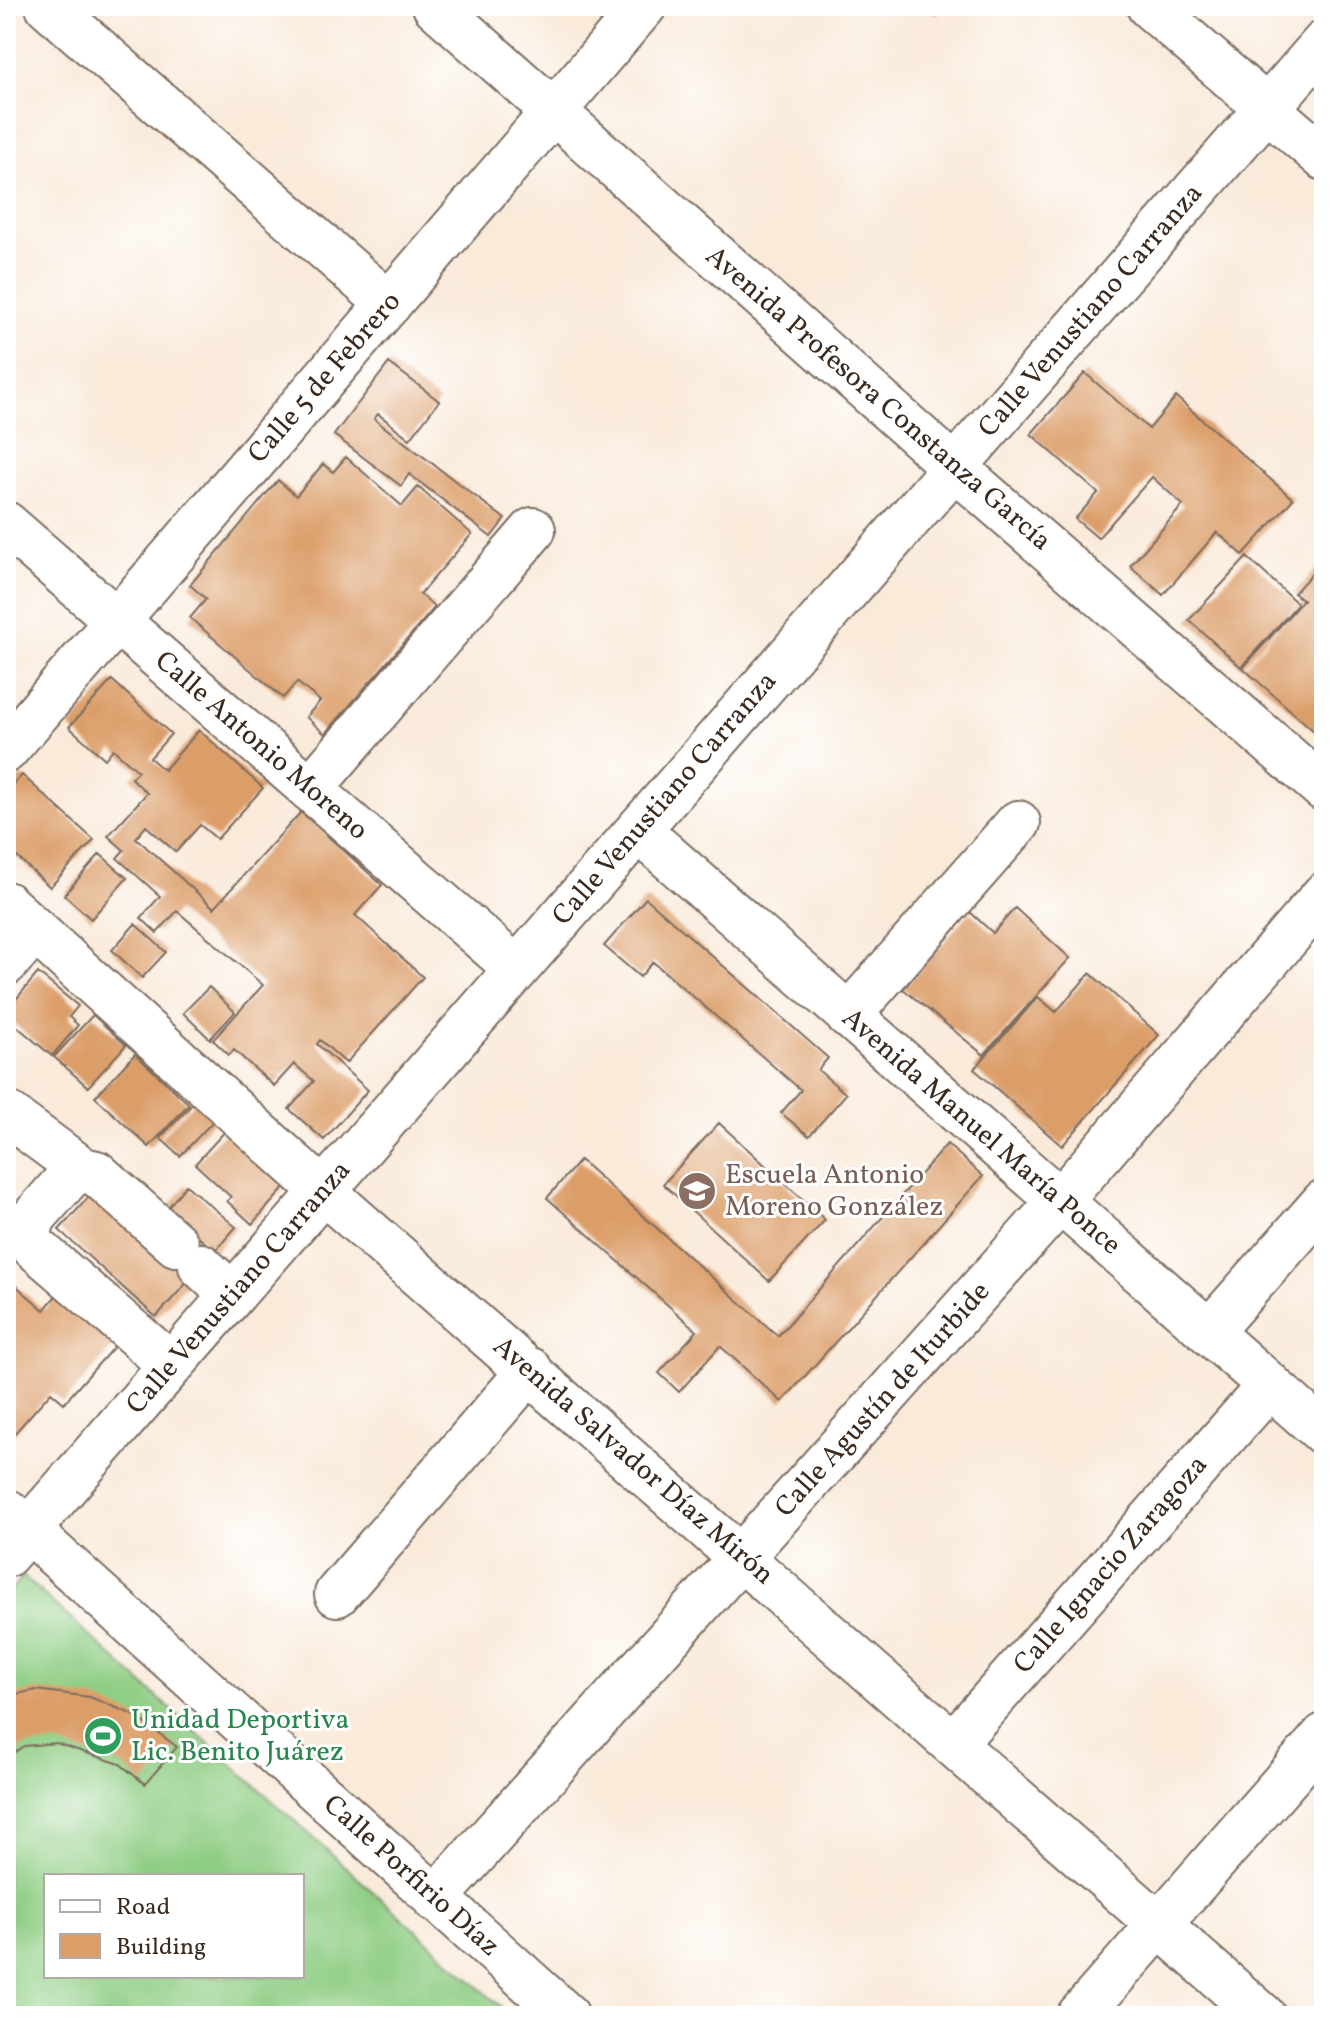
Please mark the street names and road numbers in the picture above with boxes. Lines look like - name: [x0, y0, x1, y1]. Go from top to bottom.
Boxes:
- street label: Calle Venustiano Carranza: [970, 176, 1212, 446]
- street label: Avenida Profesora Constanza García: [696, 238, 1060, 560]
- street label: Calle 5 de Febrero: [239, 284, 411, 472]
- street label: Calle Antonio Moreno: [146, 642, 376, 850]
- street label: Calle Venustiano Carranza: [544, 664, 786, 934]
- street label: Avenida Manuel María Ponce: [833, 1000, 1129, 1264]
- street label: Calle Venustiano Carranza: [118, 1153, 360, 1423]
- street label: Calle Agustín de Iturbide: [766, 1274, 1000, 1526]
- street label: Avenida Salvador Díaz Mirón: [484, 1328, 782, 1594]
- street label: Calle Ignacio Zaragoza: [1005, 1447, 1217, 1683]
- street label: Calle Porfirio Díaz: [314, 1786, 508, 1966]

